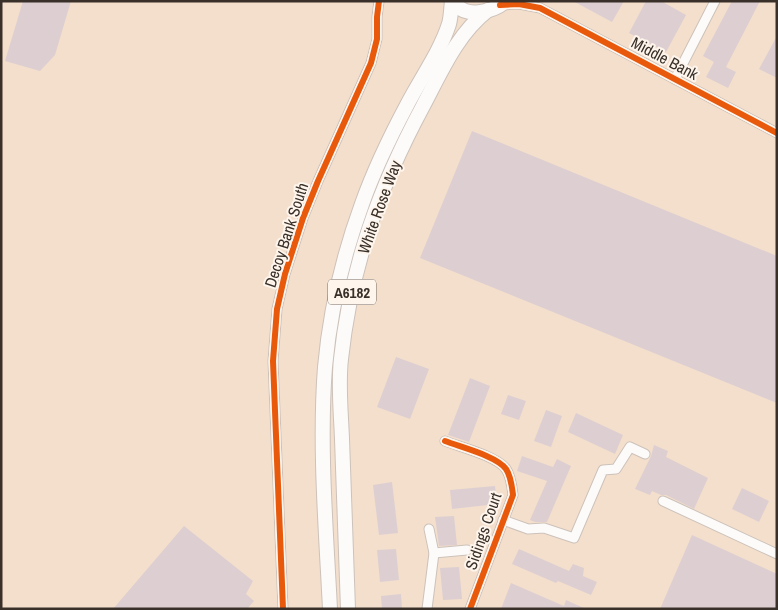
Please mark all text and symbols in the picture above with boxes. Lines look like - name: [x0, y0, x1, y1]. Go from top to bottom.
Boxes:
- street label: Middle Bank: [628, 31, 703, 85]
- street label: White Rose Way: [352, 157, 406, 257]
- street label: Decoy Bank South: [259, 180, 313, 290]
- road number: A6182: [328, 280, 376, 304]
- street label: Sidings Court: [460, 489, 507, 573]

